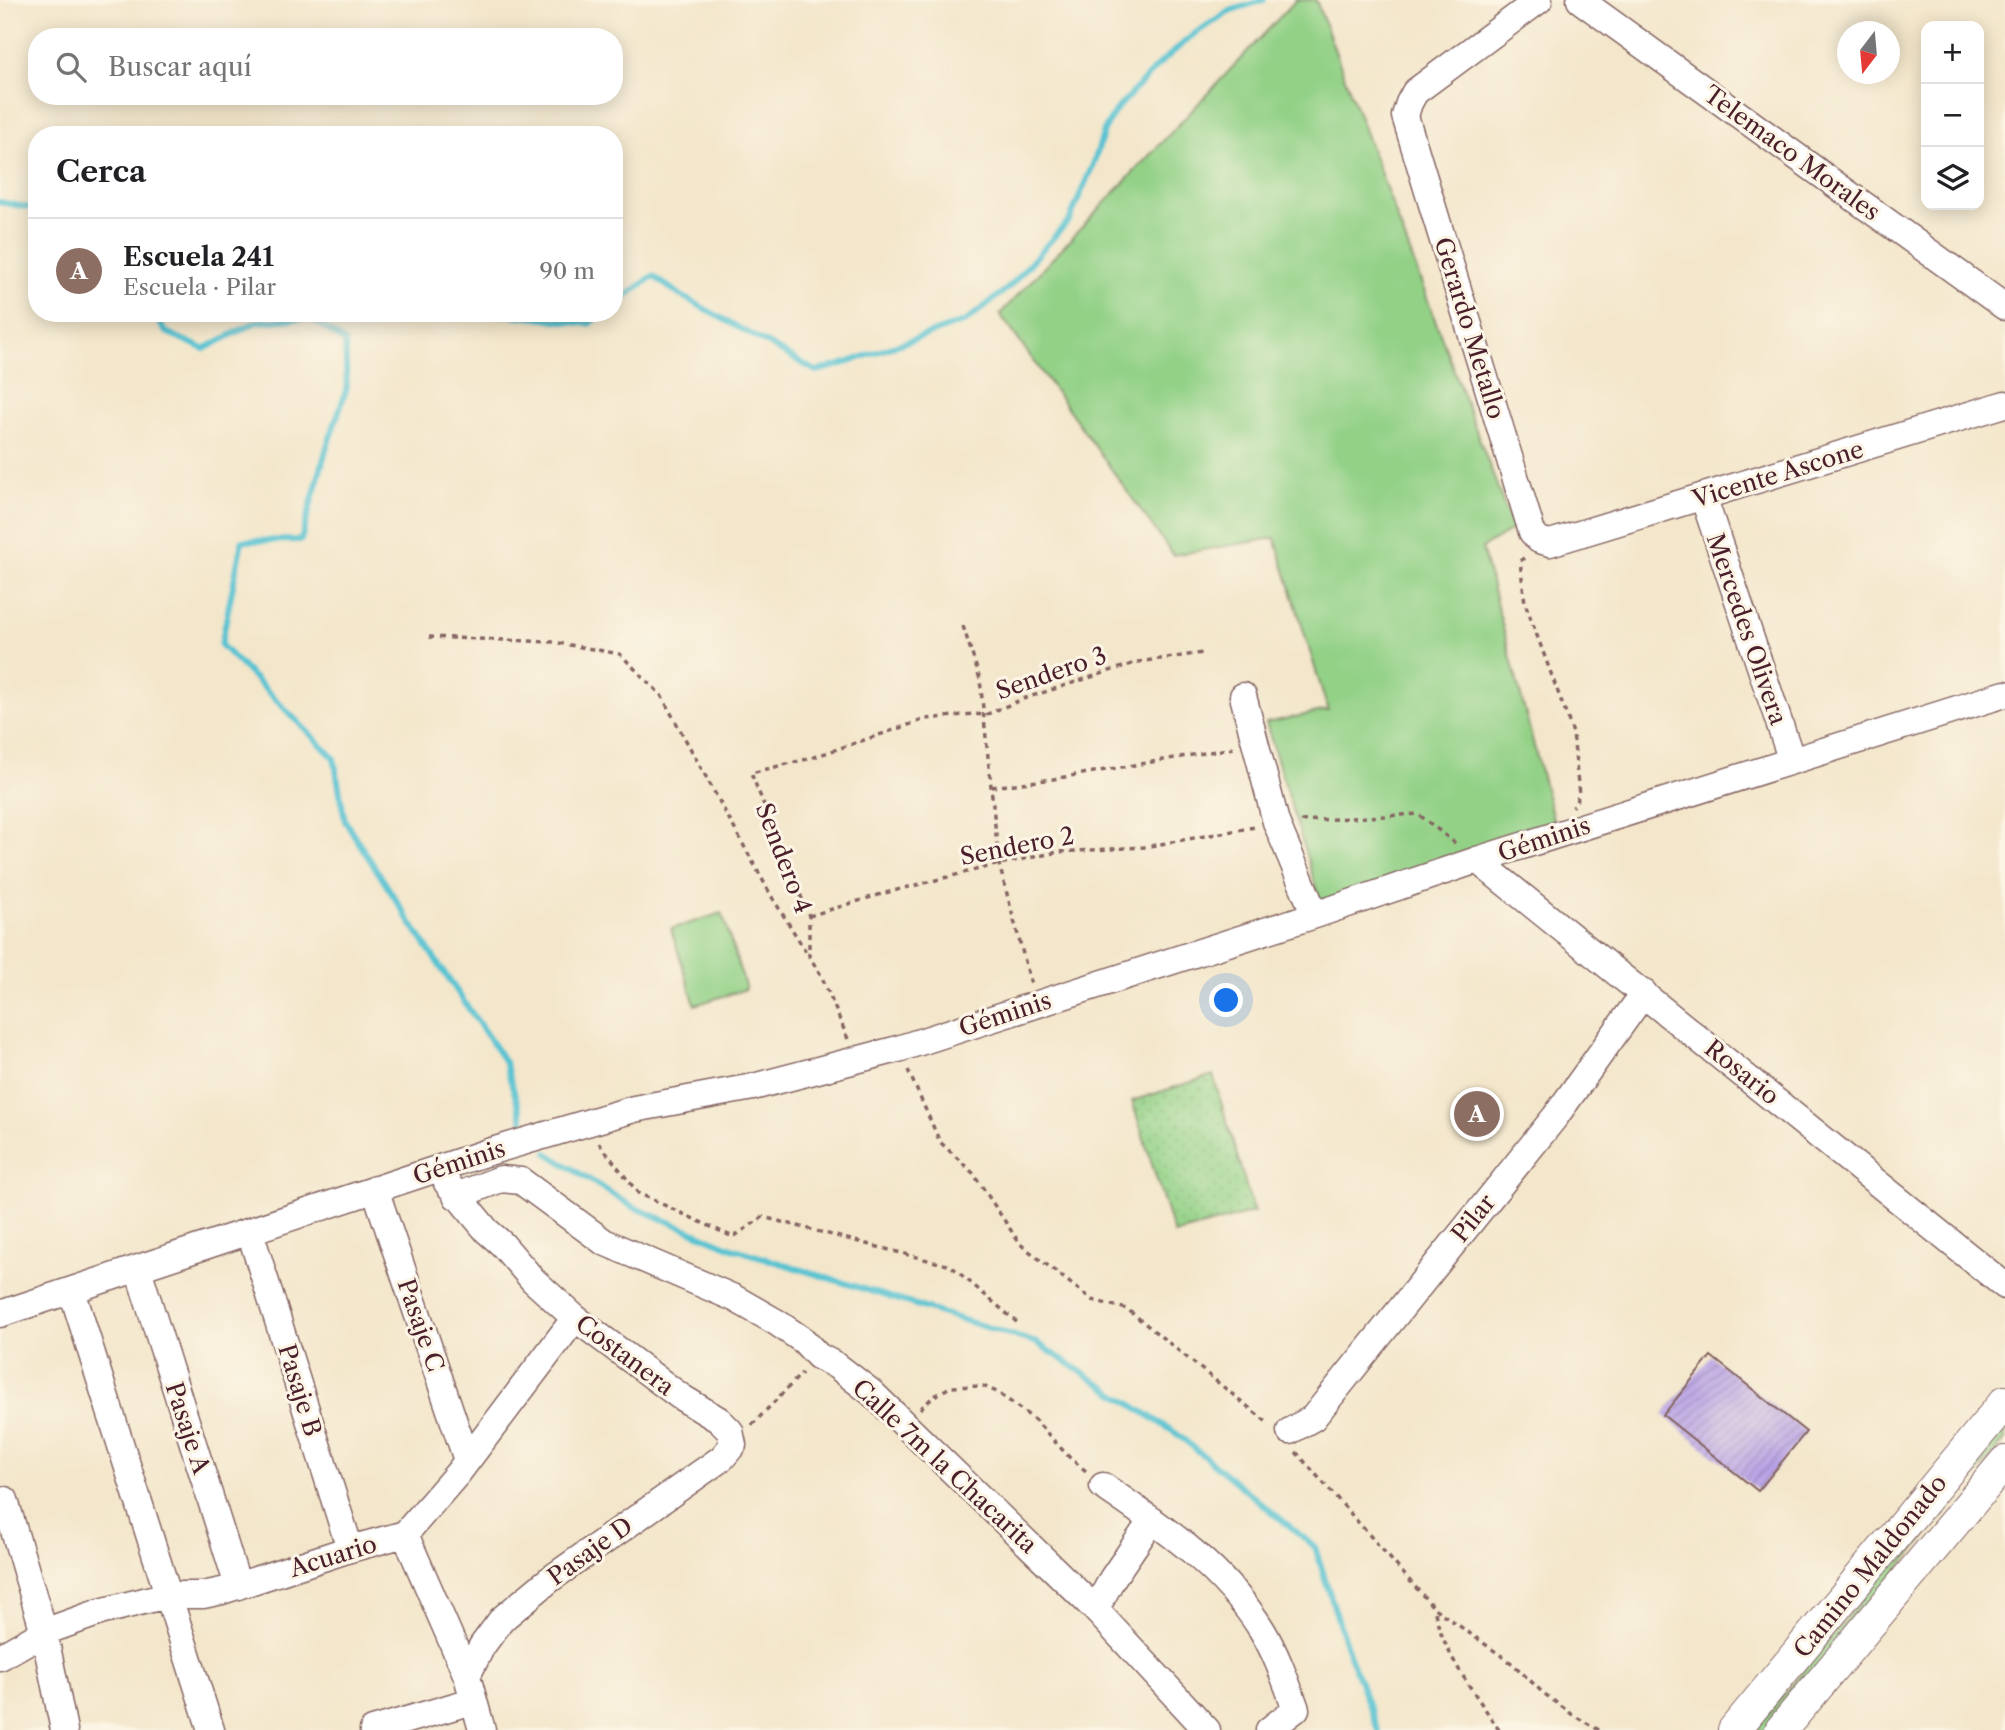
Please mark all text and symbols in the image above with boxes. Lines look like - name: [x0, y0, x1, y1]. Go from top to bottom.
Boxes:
- north arrow: [1837, 21, 1900, 84]
- map controls: [1921, 21, 1984, 210]
- button: +: [1921, 21, 1984, 84]
- search box: [28, 28, 623, 105]
- icon: search: [52, 48, 90, 86]
- text: Buscar aquí: [108, 51, 252, 83]
- street label: Telemaco Morales: [1698, 79, 1886, 227]
- button: −: [1921, 84, 1984, 147]
- button: layers: [1921, 147, 1984, 210]
- text: Cerca: [56, 153, 146, 190]
- street label: Gerardo Metallo: [1429, 234, 1511, 422]
- text: Escuela 241: [123, 241, 274, 273]
- text: A: [70, 257, 88, 285]
- text: 90 m: [539, 257, 595, 285]
- text: Escuela · Pilar: [123, 273, 276, 301]
- street label: Vicente Ascone: [1688, 434, 1867, 514]
- street label: Mercedes Olivera: [1701, 530, 1793, 729]
- street label: Sendero 3: [992, 641, 1110, 705]
- street label: Sendero 4: [750, 799, 818, 917]
- street label: Géminis: [1494, 810, 1594, 868]
- street label: Sendero 2: [957, 821, 1077, 871]
- your location: [1209, 983, 1243, 1017]
- street label: Géminis: [955, 985, 1055, 1043]
- street label: Rosario: [1699, 1033, 1785, 1111]
- pin: A: [1454, 1088, 1500, 1140]
- street label: Géminis: [409, 1133, 509, 1191]
- street label: Pilar: [1445, 1188, 1501, 1248]
- street label: Pasaje C: [392, 1275, 450, 1375]
- street label: Costanera: [570, 1309, 680, 1402]
- street label: Pasaje B: [272, 1340, 328, 1440]
- street label: Calle 7m la Chacarita: [847, 1373, 1044, 1559]
- street label: Pasaje A: [160, 1378, 217, 1479]
- street label: Camino Maldonado: [1787, 1469, 1953, 1663]
- street label: Pasaje D: [542, 1511, 638, 1591]
- street label: Acuario: [285, 1529, 380, 1583]

